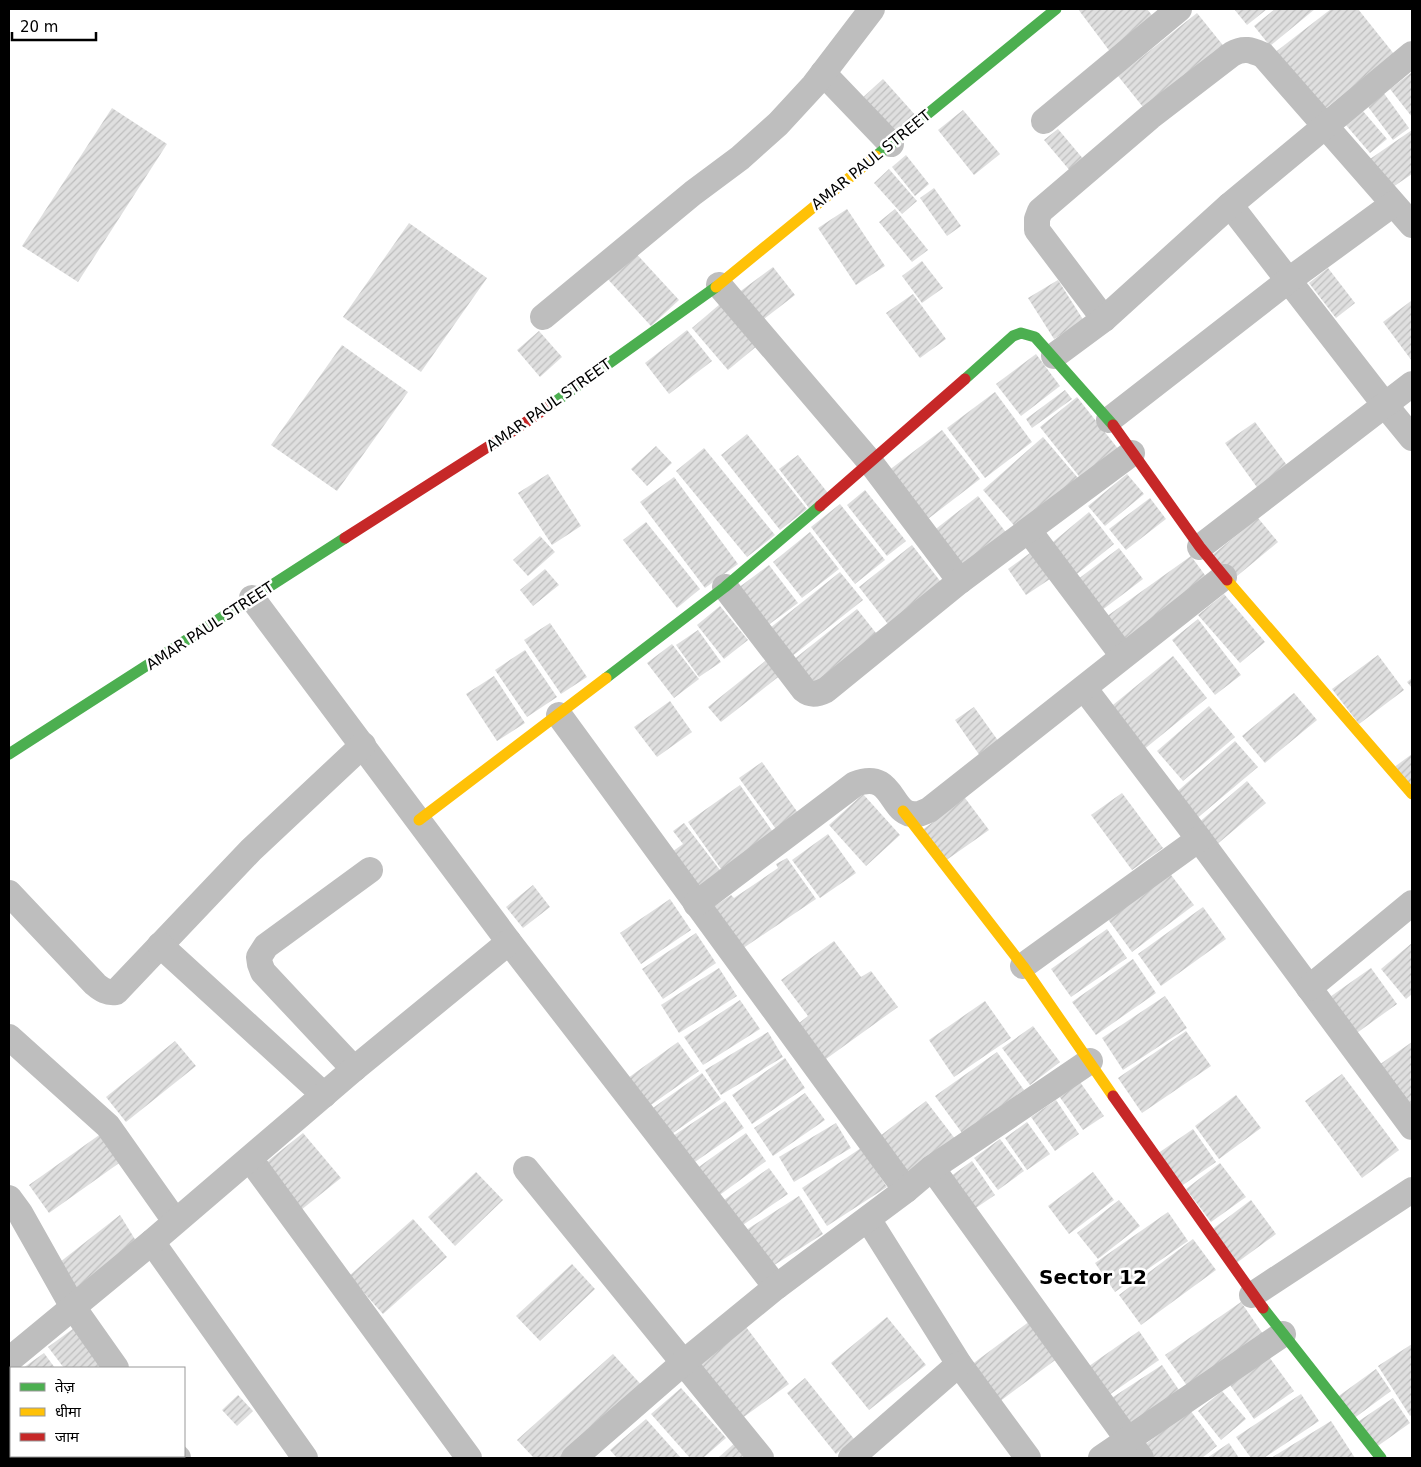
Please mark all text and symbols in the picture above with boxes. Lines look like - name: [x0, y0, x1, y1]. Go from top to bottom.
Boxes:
- scale bar: [12, 10, 96, 42]
- text: 20 m: [20, 18, 58, 36]
- street label: AMAR PAUL STREET: [808, 106, 935, 214]
- street label: AMAR PAUL STREET: [483, 355, 616, 455]
- street label: AMAR PAUL STREET: [143, 578, 278, 674]
- district label: Sector 12: [1039, 1265, 1147, 1289]
- legend: [10, 1367, 185, 1457]
- text: तेज़: [55, 1378, 76, 1396]
- text: धीमा: [55, 1403, 82, 1421]
- text: जाम: [55, 1428, 80, 1446]

